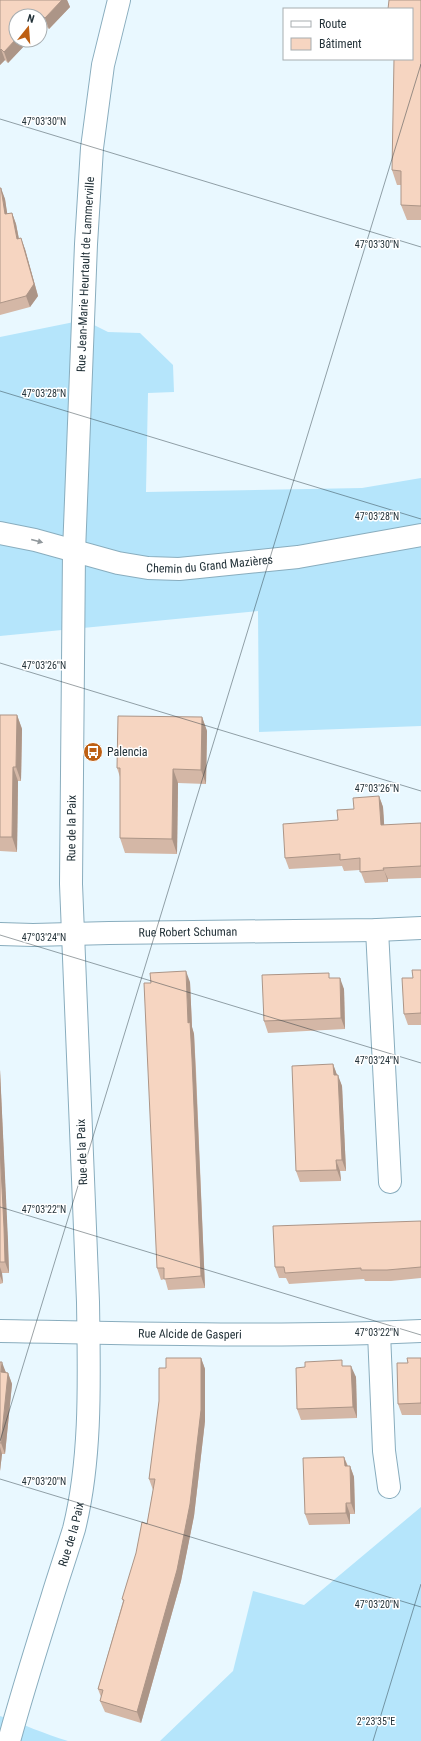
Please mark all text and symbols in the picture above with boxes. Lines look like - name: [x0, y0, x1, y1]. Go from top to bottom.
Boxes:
- north arrow: [8, 8, 48, 48]
- legend: [283, 8, 413, 60]
- text: N: [26, 12, 36, 26]
- text: Route: [319, 17, 347, 31]
- text: Bâtiment: [319, 37, 362, 51]
- text: 47°03'30"N: [22, 116, 66, 127]
- street label: Rue Jean-Marie Heurtault de Lammerville: [74, 176, 97, 372]
- text: 47°03'30"N: [355, 239, 399, 250]
- text: 47°03'28"N: [22, 388, 66, 399]
- text: 47°03'28"N: [355, 511, 399, 522]
- one-way arrow: [32, 538, 44, 544]
- street label: Chemin du Grand Mazières: [146, 553, 274, 576]
- text: 47°03'26"N: [22, 660, 66, 671]
- bus stop icon: Palencia: [82, 741, 104, 763]
- place label: Palencia: [107, 745, 148, 759]
- text: 47°03'26"N: [355, 783, 399, 794]
- street label: Rue de la Paix: [64, 795, 79, 862]
- street label: Rue Robert Schuman: [138, 925, 238, 940]
- text: 47°03'24"N: [22, 932, 66, 943]
- text: 47°03'24"N: [355, 1055, 399, 1066]
- street label: Rue de la Paix: [74, 1119, 90, 1185]
- text: 47°03'22"N: [22, 1204, 66, 1215]
- street label: Rue Alcide de Gasperi: [138, 1326, 242, 1342]
- text: 47°03'22"N: [355, 1327, 399, 1338]
- text: 47°03'20"N: [22, 1476, 66, 1487]
- street label: Rue de la Paix: [55, 1501, 87, 1568]
- text: 47°03'20"N: [355, 1599, 399, 1610]
- text: 2°23'35"E: [357, 1716, 395, 1727]

